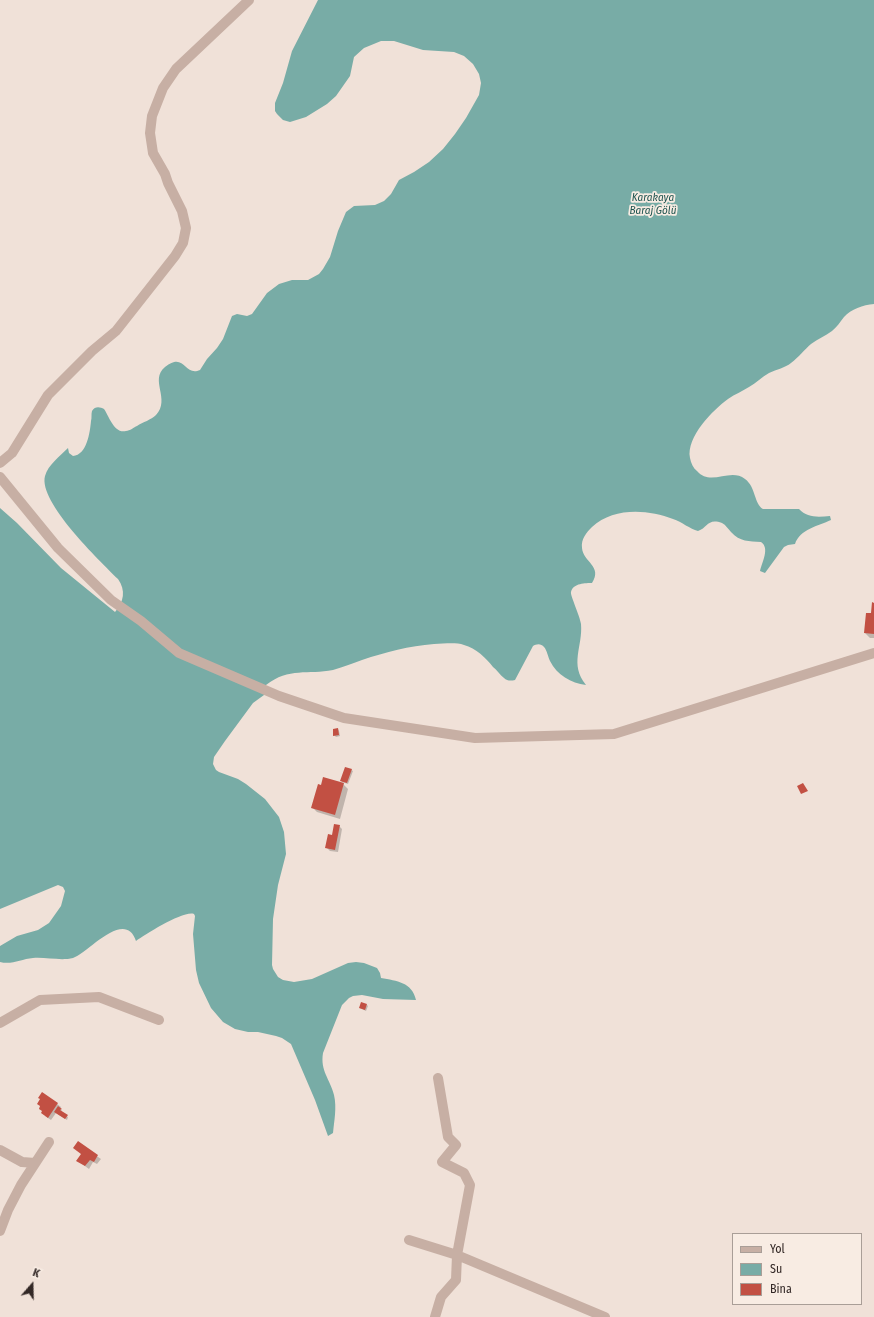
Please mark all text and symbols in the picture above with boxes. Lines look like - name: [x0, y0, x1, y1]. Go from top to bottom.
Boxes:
- water label: Karakaya Baraj Gölü: [630, 191, 676, 217]
- legend: [732, 1233, 862, 1305]
- text: Yol: [770, 1242, 785, 1256]
- text: Su: [770, 1262, 782, 1276]
- north arrow: [12, 1265, 52, 1305]
- text: K: [31, 1266, 42, 1280]
- text: Bina: [770, 1282, 792, 1296]

